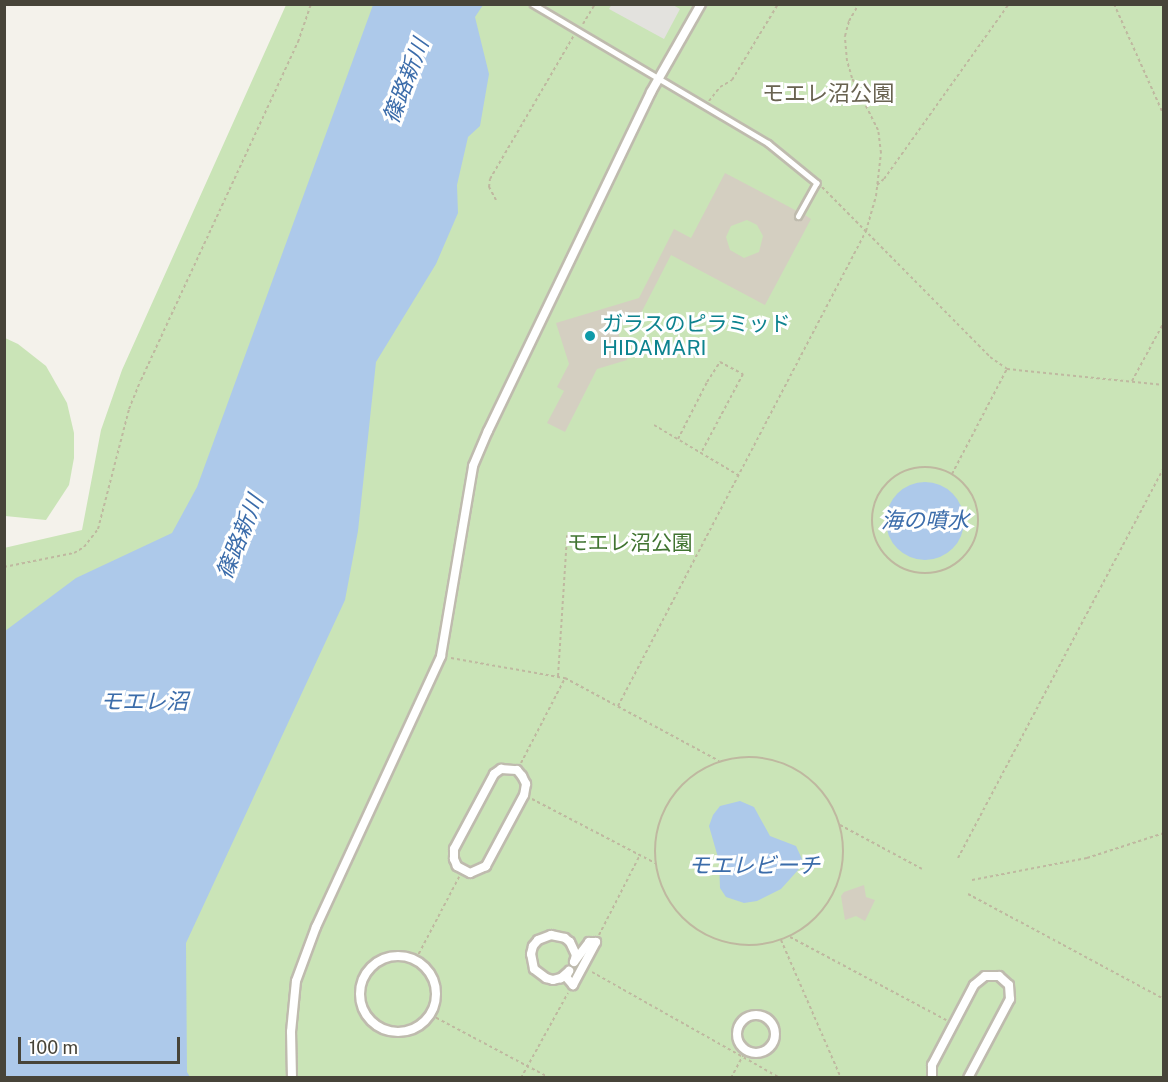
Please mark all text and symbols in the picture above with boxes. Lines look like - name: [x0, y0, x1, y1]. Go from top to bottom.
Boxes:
- water label: 篠路新川: [378, 35, 434, 127]
- district label: モエレ沼公園: [762, 81, 894, 107]
- place label: ガラスのピラミッド HIDAMARI: [602, 311, 791, 361]
- marker: ガラスのピラミッド HIDAMARI: [583, 329, 597, 343]
- water label: 篠路新川: [211, 491, 269, 583]
- water label: 海の噴水: [881, 508, 969, 534]
- park label: モエレ沼公園: [567, 530, 693, 556]
- water label: モエレ沼: [100, 689, 188, 715]
- water label: モエレビーチ: [688, 853, 820, 879]
- scale bar: [21, 1025, 183, 1063]
- text: 100 m: [29, 1037, 78, 1058]

